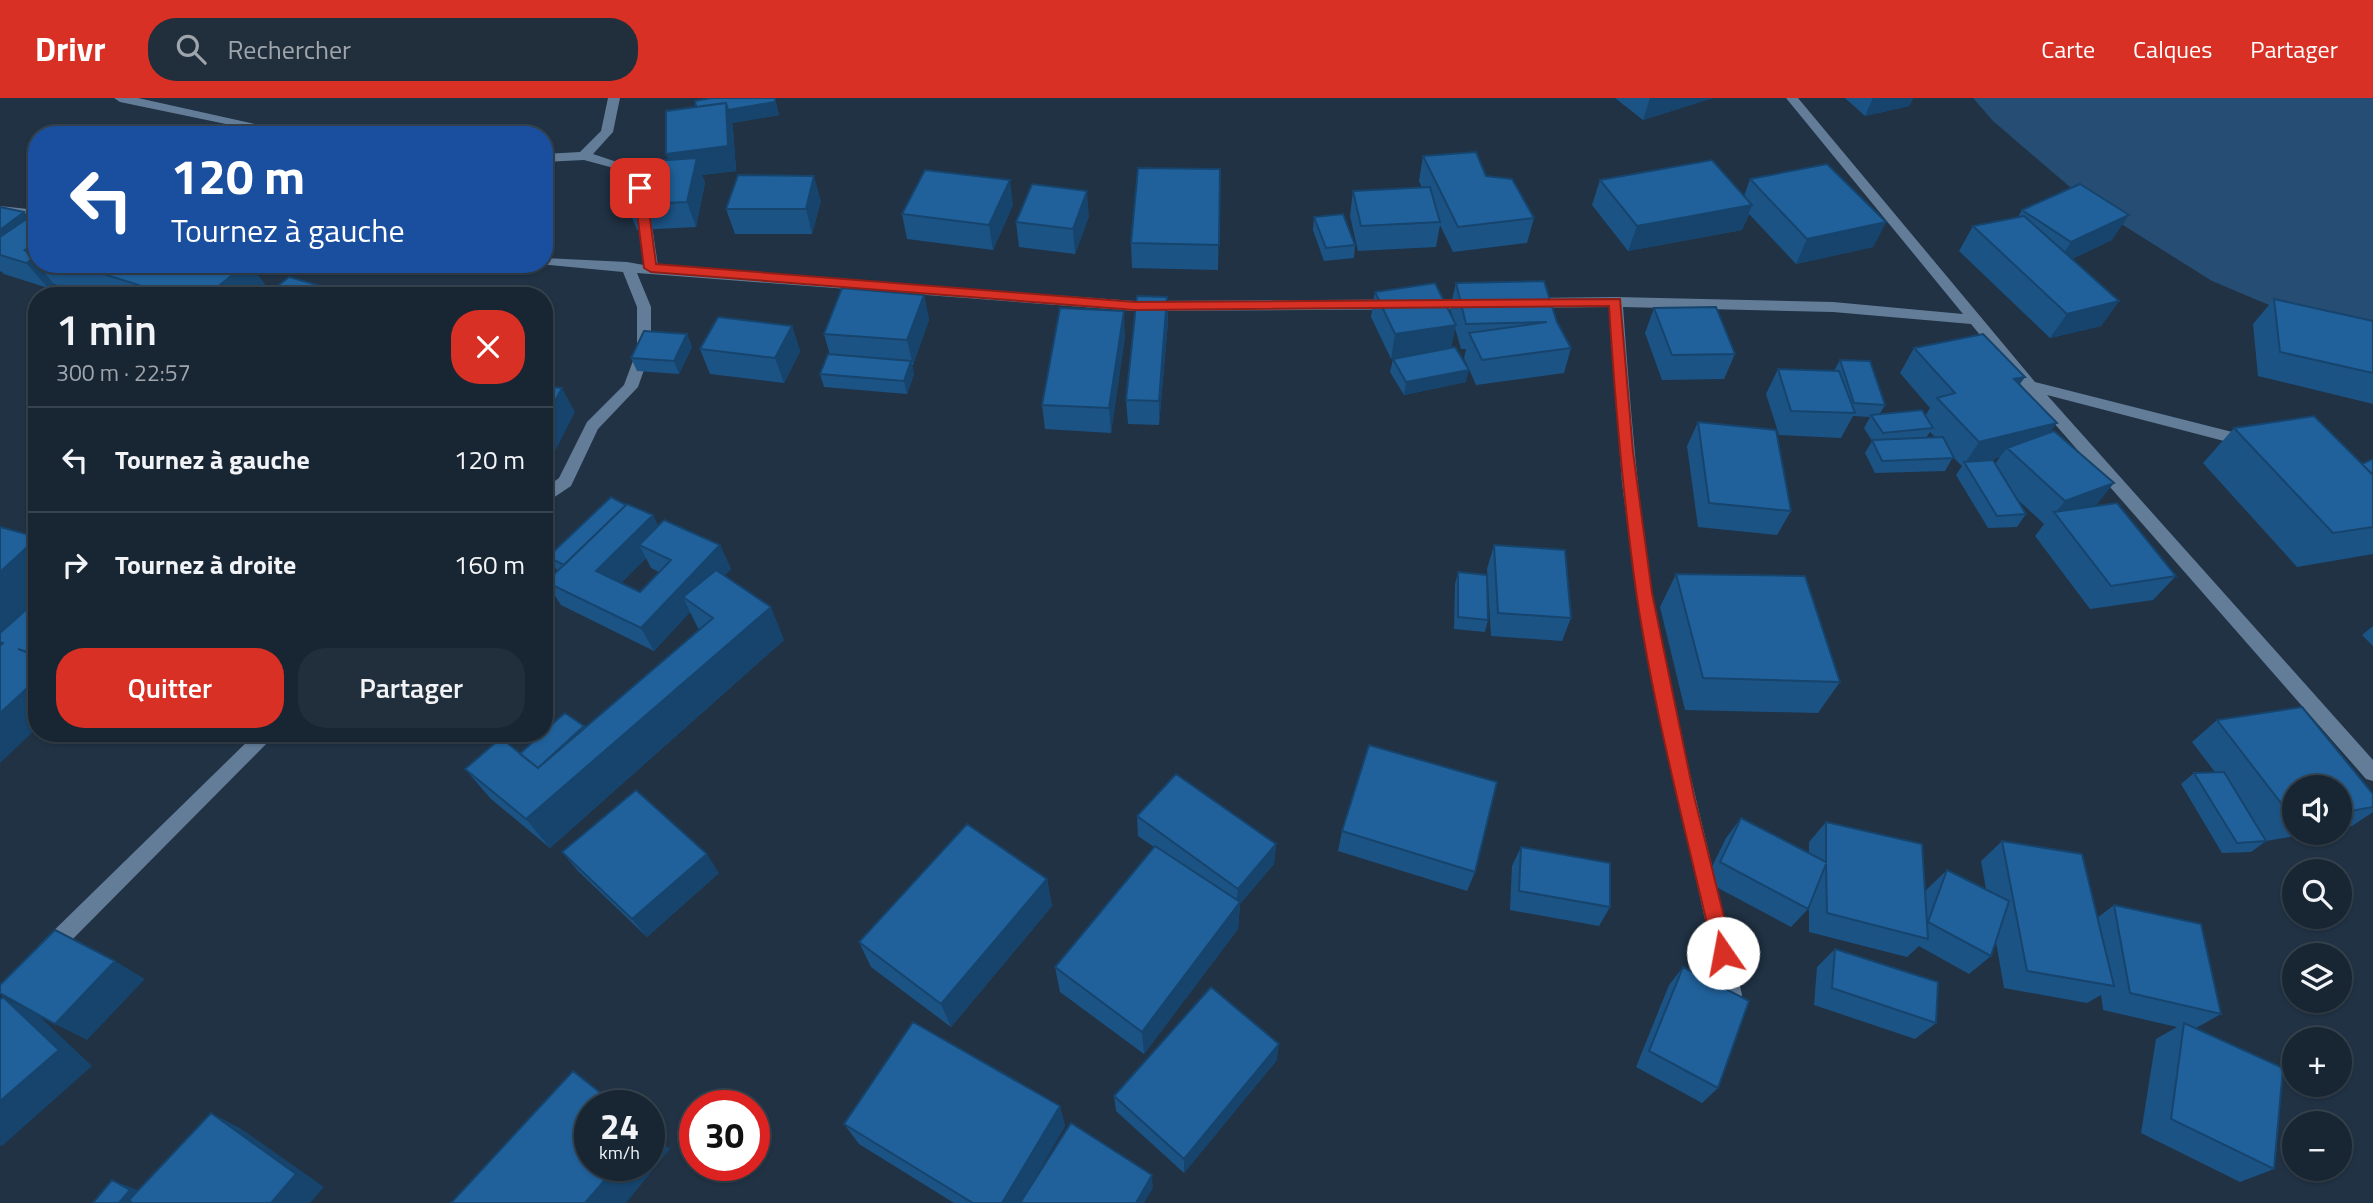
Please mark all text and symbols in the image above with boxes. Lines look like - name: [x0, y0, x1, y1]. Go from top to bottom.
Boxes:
- search box: [148, 18, 638, 81]
- text: Drivr: [35, 24, 106, 74]
- icon: search: [172, 30, 210, 68]
- text: Rechercher: [228, 30, 351, 69]
- text: Carte: [2041, 31, 2095, 67]
- text: Calques: [2133, 31, 2212, 67]
- text: Partager: [2250, 31, 2338, 67]
- text: 120 m: [171, 138, 305, 213]
- icon: left: [56, 154, 147, 245]
- pin: [610, 158, 670, 218]
- icon: arrive: [621, 169, 659, 207]
- text: Tournez à gauche: [171, 206, 405, 254]
- text: 1 min: [56, 297, 157, 361]
- button: close: [451, 310, 525, 384]
- text: 300 m · 22:57: [56, 355, 191, 390]
- text: Tournez à gauche: [115, 440, 310, 479]
- text: 120 m: [454, 440, 525, 479]
- icon: left: [56, 441, 94, 479]
- text: Tournez à droite: [115, 545, 296, 584]
- text: 160 m: [454, 545, 525, 584]
- icon: right: [56, 546, 94, 584]
- button: Quitter: [56, 648, 284, 728]
- button: Partager: [298, 648, 525, 728]
- map controls: [2282, 775, 2352, 1181]
- button: sound: [2282, 775, 2352, 845]
- button: search: [2282, 859, 2352, 929]
- position arrow: [1686, 916, 1760, 990]
- button: layers: [2282, 943, 2352, 1013]
- button: +: [2282, 1027, 2352, 1097]
- speed limit sign: 30: [679, 1090, 770, 1181]
- text: 24: [600, 1099, 639, 1153]
- button: −: [2282, 1111, 2352, 1181]
- text: km/h: [599, 1139, 640, 1166]

